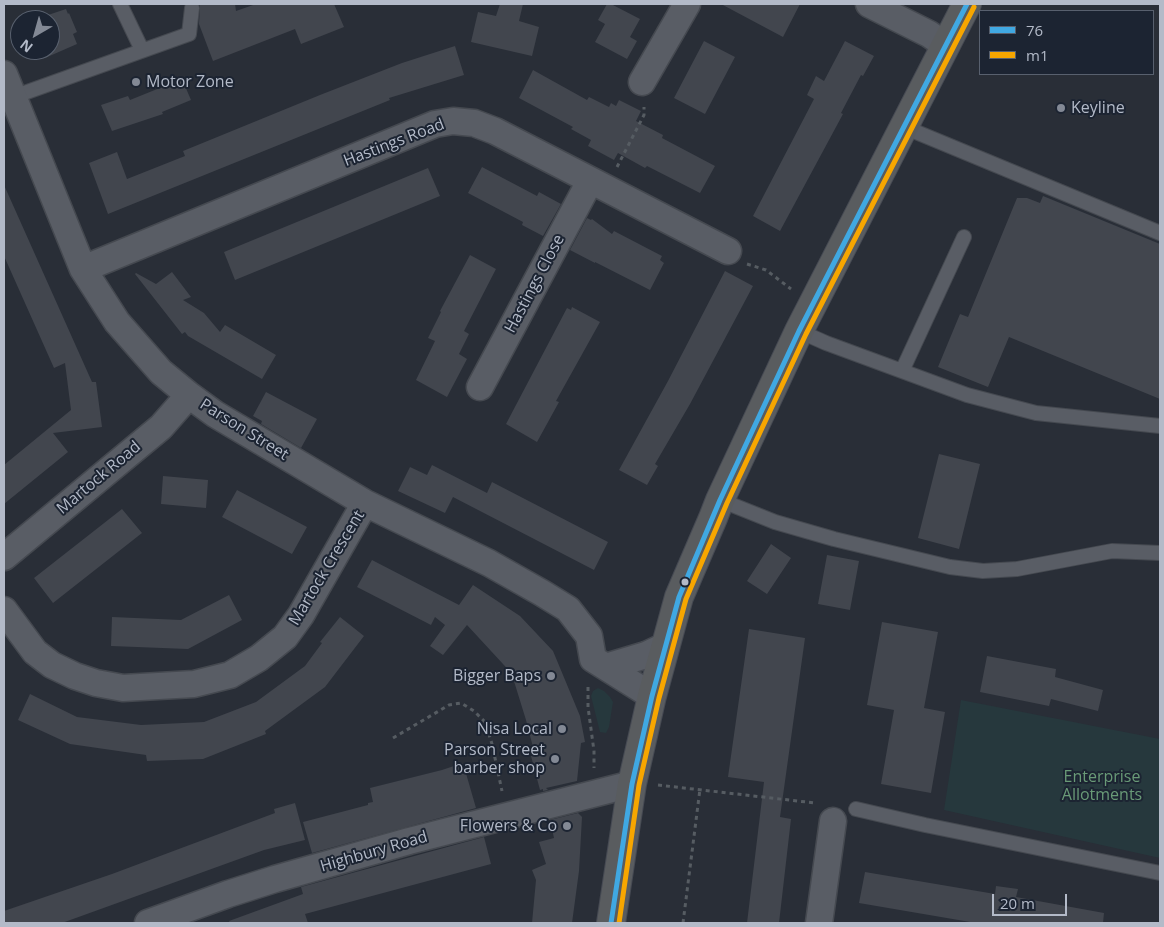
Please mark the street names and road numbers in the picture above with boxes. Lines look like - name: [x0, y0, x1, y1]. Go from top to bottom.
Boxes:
- street label: Hastings Road: [341, 115, 447, 171]
- street label: Hastings Close: [501, 232, 569, 336]
- street label: Parson Street: [196, 395, 292, 465]
- street label: Martock Road: [53, 437, 145, 519]
- street label: Martock Crescent: [285, 507, 369, 629]
- street label: Highbury Road: [318, 827, 430, 877]

